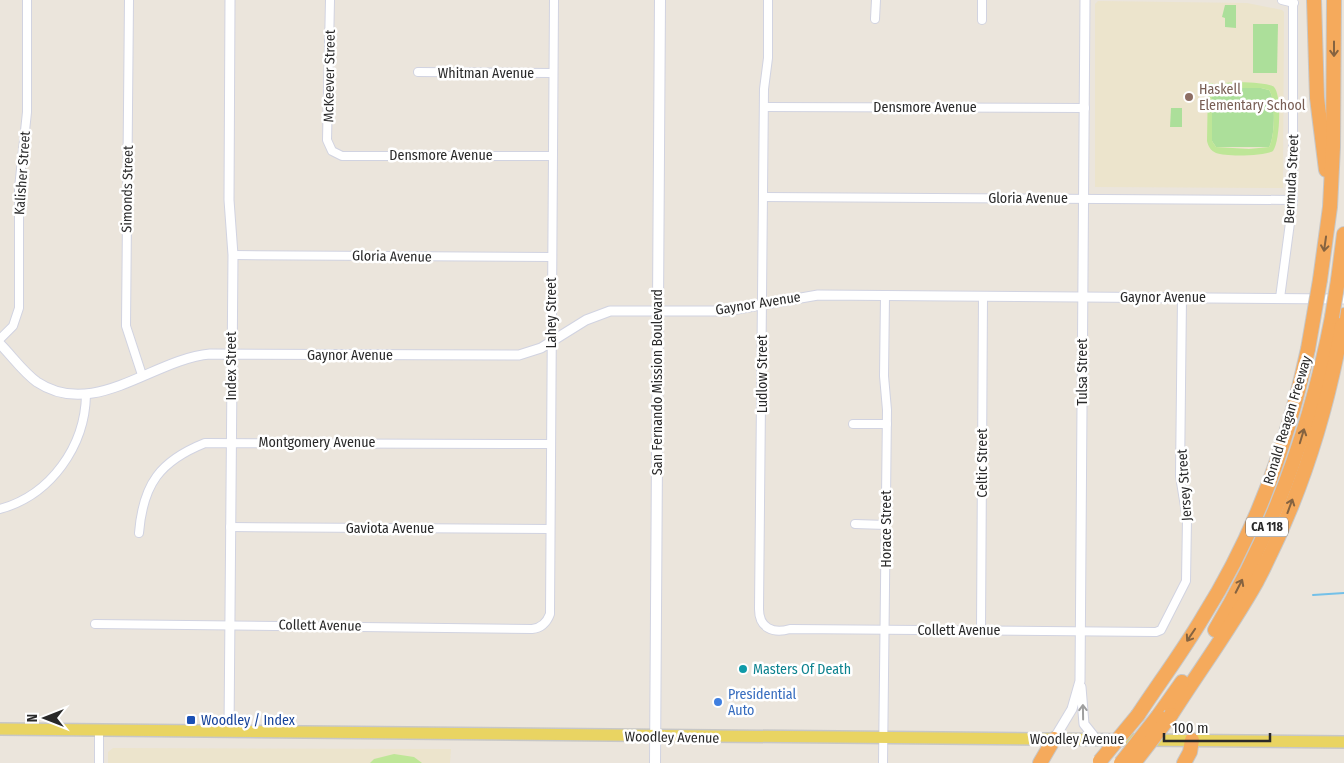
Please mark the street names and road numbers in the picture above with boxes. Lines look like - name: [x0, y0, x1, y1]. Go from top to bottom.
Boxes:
- street label: McKeever Street: [320, 29, 339, 122]
- street label: Whitman Avenue: [438, 65, 534, 82]
- street label: Densmore Avenue: [873, 99, 977, 116]
- street label: Kalisher Street: [11, 130, 34, 216]
- street label: Bermuda Street: [1281, 133, 1302, 224]
- street label: Simonds Street: [118, 145, 137, 233]
- street label: Densmore Avenue: [389, 147, 493, 164]
- street label: Gloria Avenue: [988, 190, 1068, 207]
- street label: Gloria Avenue: [352, 247, 432, 266]
- street label: Lahey Street: [543, 277, 560, 349]
- street label: Gaynor Avenue: [714, 288, 802, 319]
- street label: San Fernando Mission Boulevard: [649, 289, 666, 475]
- street label: Gaynor Avenue: [1120, 289, 1206, 306]
- street label: Index Street: [223, 331, 240, 401]
- street label: Ludlow Street: [754, 334, 771, 413]
- street label: Tulsa Street: [1074, 338, 1091, 406]
- street label: Gaynor Avenue: [307, 347, 393, 364]
- street label: Ronald Reagan Freeway: [1260, 353, 1315, 487]
- street label: Celtic Street: [974, 428, 991, 498]
- street label: Montgomery Avenue: [259, 434, 376, 451]
- street label: Jersey Street: [1173, 448, 1195, 522]
- street label: Horace Street: [878, 490, 895, 568]
- road number: CA 118: [1246, 518, 1288, 536]
- street label: Gaviota Avenue: [346, 520, 434, 537]
- street label: Collett Avenue: [278, 616, 362, 635]
- street label: Collett Avenue: [918, 622, 1001, 639]
- street label: Woodley Avenue: [625, 728, 720, 747]
- street label: Woodley Avenue: [1030, 731, 1124, 748]

